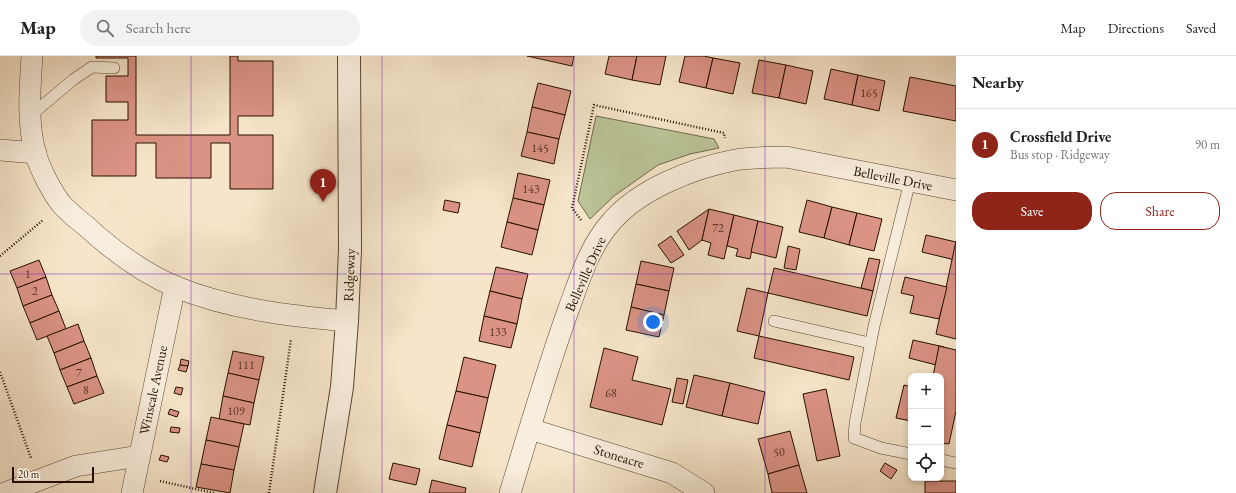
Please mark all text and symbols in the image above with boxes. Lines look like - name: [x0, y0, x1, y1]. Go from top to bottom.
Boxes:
- search box: [80, 10, 360, 46]
- text: Map: [20, 15, 56, 40]
- icon: search: [94, 17, 116, 39]
- text: Search here: [126, 18, 191, 37]
- text: Map: [1060, 19, 1086, 37]
- text: Directions: [1108, 19, 1164, 37]
- text: Saved: [1186, 19, 1216, 37]
- text: Nearby: [972, 71, 1024, 93]
- house number: 165: [860, 85, 878, 101]
- text: Crossfield Drive: [1010, 127, 1111, 146]
- text: 1: [982, 136, 988, 153]
- text: 90 m: [1195, 136, 1220, 153]
- house number: 145: [531, 140, 549, 156]
- text: Bus stop · Ridgeway: [1010, 146, 1110, 163]
- street label: Belleville Drive: [852, 162, 935, 195]
- pin: 1: [310, 169, 336, 202]
- house number: 143: [522, 181, 540, 197]
- button: Save: [972, 192, 1092, 230]
- button: Share: [1100, 192, 1220, 230]
- house number: 72: [712, 220, 724, 236]
- street label: Belleville Drive: [560, 233, 610, 314]
- street label: Ridgeway: [339, 247, 359, 302]
- house number: 1: [25, 266, 31, 282]
- house number: 2: [32, 283, 38, 299]
- your location: [643, 312, 663, 332]
- house number: 133: [489, 324, 507, 340]
- street label: Winscale Avenue: [135, 343, 171, 436]
- house number: 111: [237, 357, 255, 373]
- house number: 7: [76, 365, 82, 381]
- map controls: [908, 373, 944, 481]
- button: +: [908, 373, 944, 409]
- house number: 8: [83, 382, 89, 398]
- house number: 68: [605, 385, 617, 401]
- house number: 109: [227, 403, 245, 419]
- button: −: [908, 409, 944, 445]
- street label: Stoneacre: [592, 440, 647, 472]
- house number: 50: [773, 444, 785, 460]
- button: locate: [908, 445, 944, 481]
- scale bar: [12, 465, 94, 484]
- text: 20 m: [18, 467, 39, 481]

